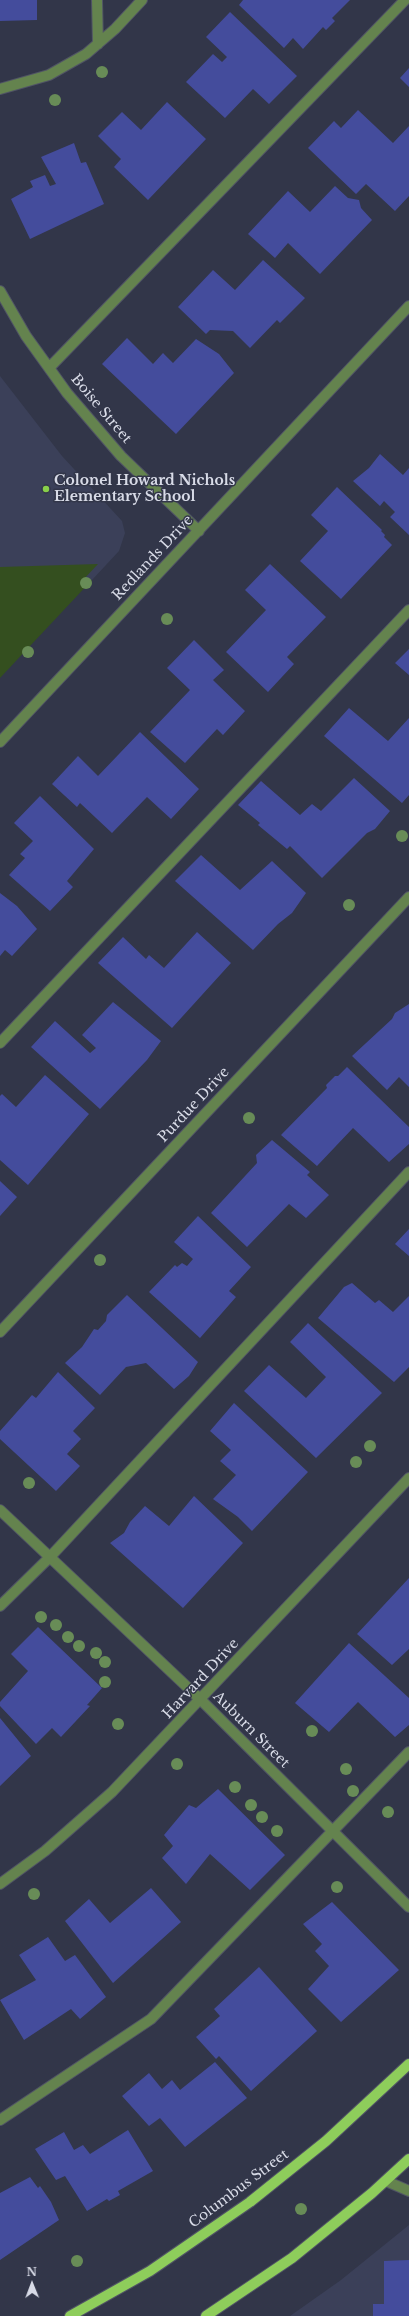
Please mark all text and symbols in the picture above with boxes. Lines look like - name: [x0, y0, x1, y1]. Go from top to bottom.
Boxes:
- street label: Boise Street: [67, 371, 135, 447]
- place label: Colonel Howard Nichols Elementary School: [54, 473, 235, 506]
- marker: Colonel Howard Nichols Elementary School: [41, 484, 51, 494]
- street label: Redlands Drive: [109, 512, 197, 604]
- street label: Purdue Drive: [155, 1064, 233, 1146]
- street label: Harvard Drive: [160, 1635, 242, 1723]
- street label: Auburn Street: [209, 1688, 293, 1772]
- street label: Columbus Street: [186, 2146, 292, 2232]
- north arrow: [12, 2264, 52, 2304]
- text: N: [26, 2265, 37, 2279]

